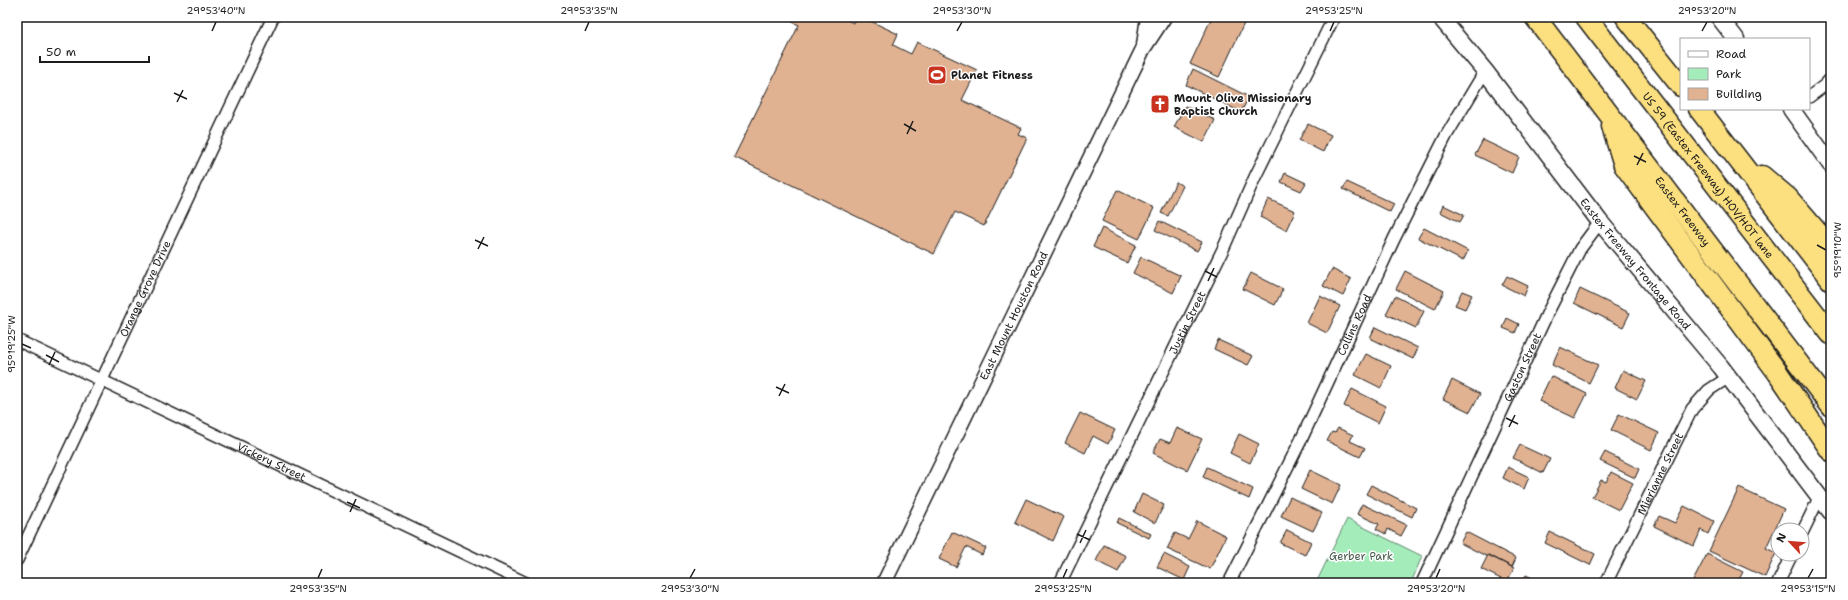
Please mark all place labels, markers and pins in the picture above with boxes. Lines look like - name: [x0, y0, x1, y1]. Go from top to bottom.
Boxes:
- sports icon: Planet Fitness: [926, 64, 948, 86]
- place label: Planet Fitness: [951, 68, 1033, 83]
- place label: Mount Olive Missionary Baptist Church: [1174, 91, 1312, 119]
- church icon: Mount Olive Missionary Baptist Church: [1149, 93, 1171, 115]

